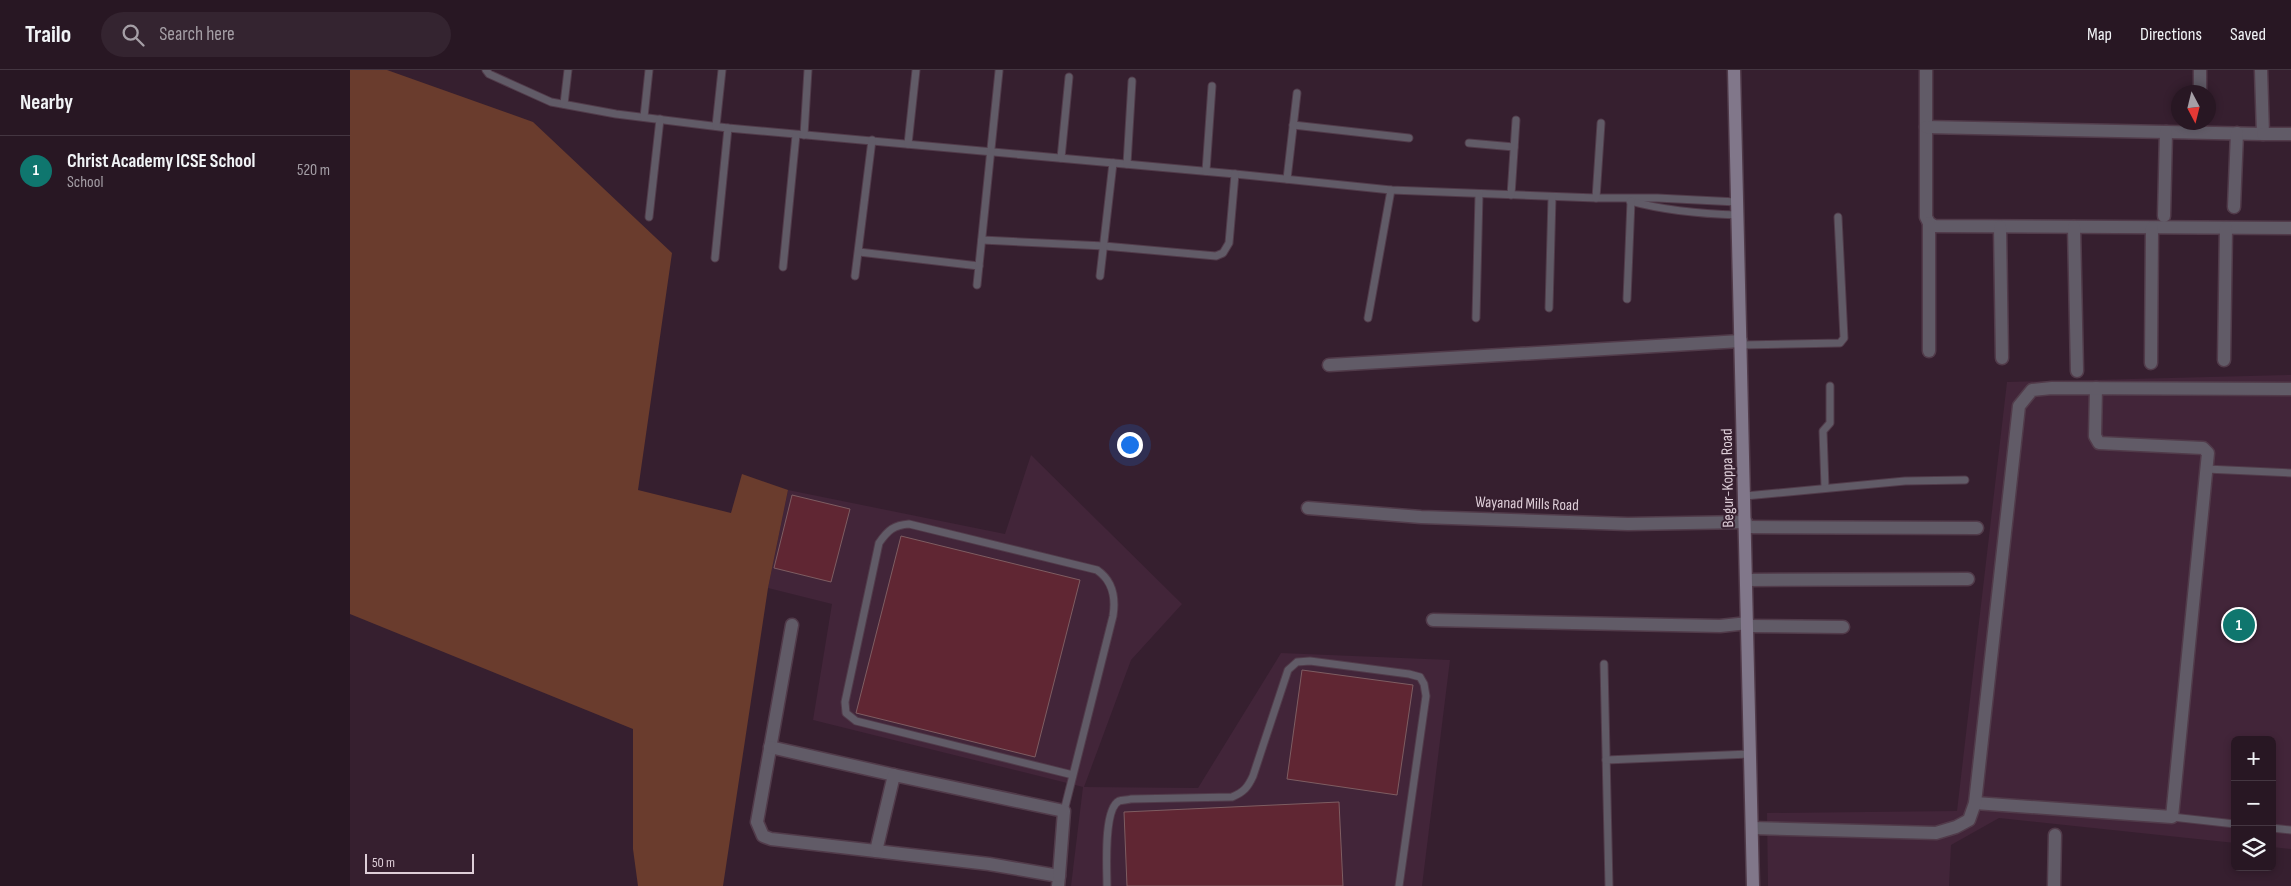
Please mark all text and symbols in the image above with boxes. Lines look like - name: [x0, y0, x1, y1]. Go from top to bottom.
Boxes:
- search box: [101, 12, 451, 57]
- text: Trailo: [25, 20, 71, 49]
- icon: search: [119, 21, 147, 49]
- text: Search here: [159, 23, 235, 46]
- text: Map: [2087, 24, 2112, 45]
- text: Directions: [2140, 24, 2202, 45]
- text: Saved: [2230, 24, 2266, 45]
- north arrow: [2171, 85, 2216, 130]
- text: Nearby: [20, 90, 73, 115]
- text: Christ Academy ICSE School: [67, 150, 255, 173]
- text: 1: [33, 161, 39, 180]
- text: 520 m: [297, 161, 330, 180]
- text: School: [67, 173, 103, 192]
- street label: Begur-Koppa Road: [1718, 428, 1738, 528]
- your location: [1117, 432, 1143, 458]
- street label: Wayanad Mills Road: [1475, 493, 1579, 515]
- pin: 1: [2223, 606, 2255, 644]
- map controls: [2231, 736, 2276, 871]
- button: +: [2231, 736, 2276, 781]
- button: −: [2231, 781, 2276, 826]
- button: layers: [2231, 826, 2276, 871]
- scale bar: [365, 851, 474, 874]
- text: 50 m: [372, 854, 395, 871]

